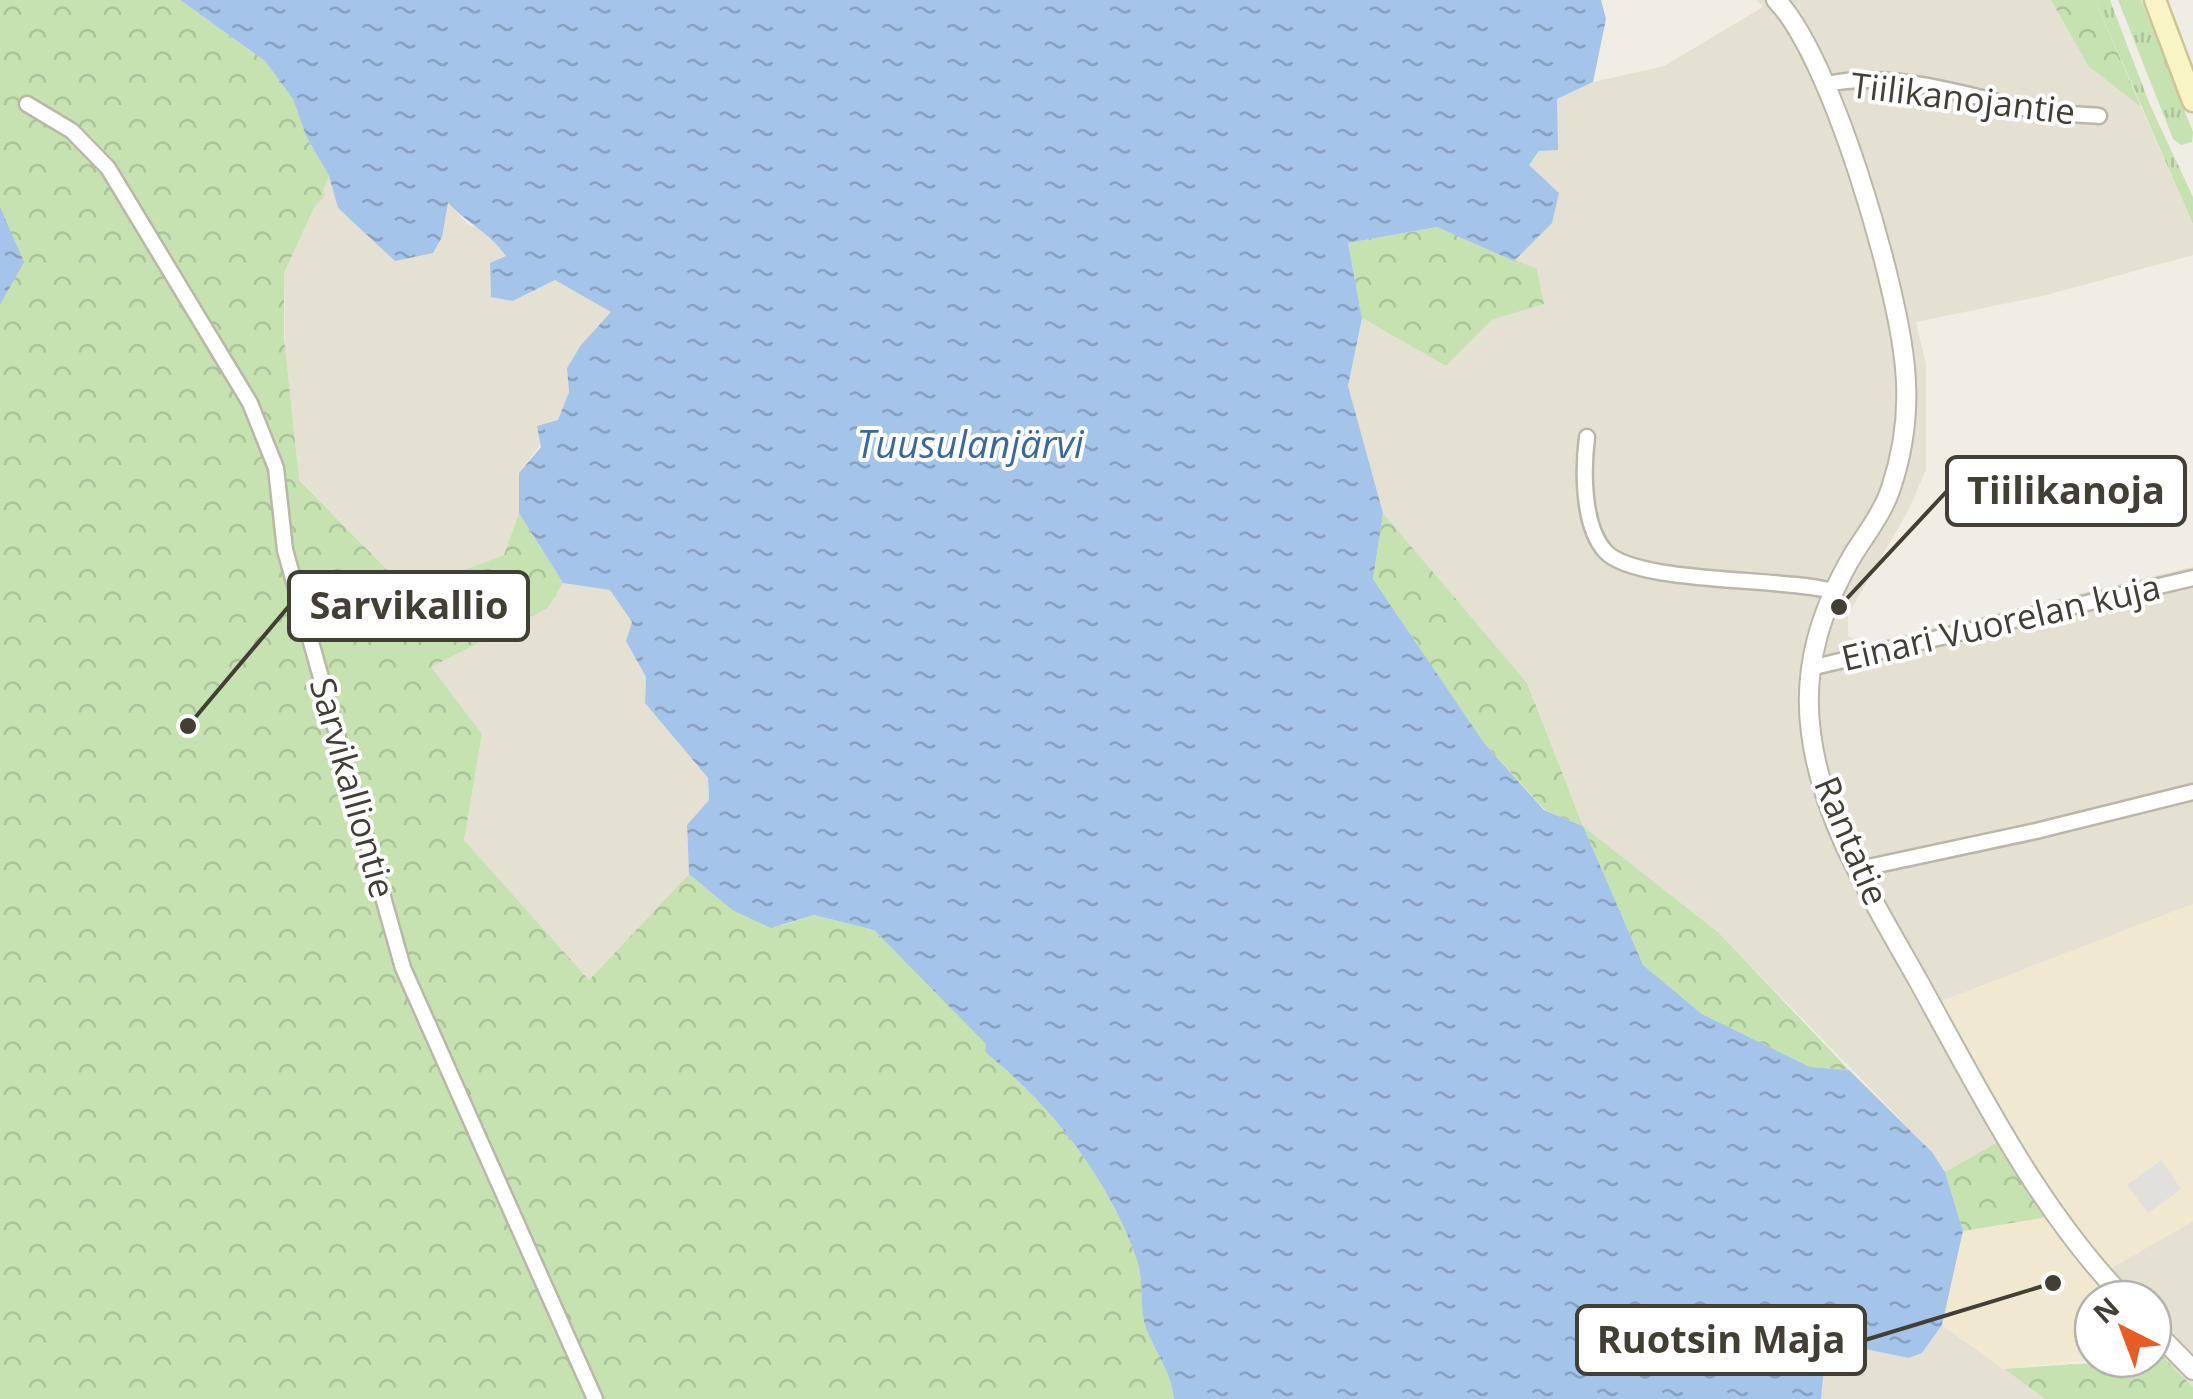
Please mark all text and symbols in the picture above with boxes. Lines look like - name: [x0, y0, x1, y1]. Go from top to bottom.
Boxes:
- street label: Tiilikanojantie: [1848, 60, 2078, 135]
- water label: Tuusulanjärvi: [856, 417, 1085, 469]
- callout: Tiilikanoja: [1947, 457, 2185, 525]
- text: Tiilikanoja: [1967, 463, 2165, 515]
- street label: Einari Vuorelan kuja: [1837, 562, 2165, 681]
- callout: Sarvikallio: [289, 572, 528, 640]
- text: Sarvikallio: [309, 578, 509, 630]
- street label: Sarvikalliontie: [300, 672, 407, 903]
- street label: Rantatie: [1804, 769, 1900, 912]
- north arrow: [2073, 1279, 2173, 1379]
- text: N: [2084, 1288, 2127, 1331]
- callout: Ruotsin Maja: [1577, 1306, 1865, 1374]
- text: Ruotsin Maja: [1597, 1312, 1845, 1364]

